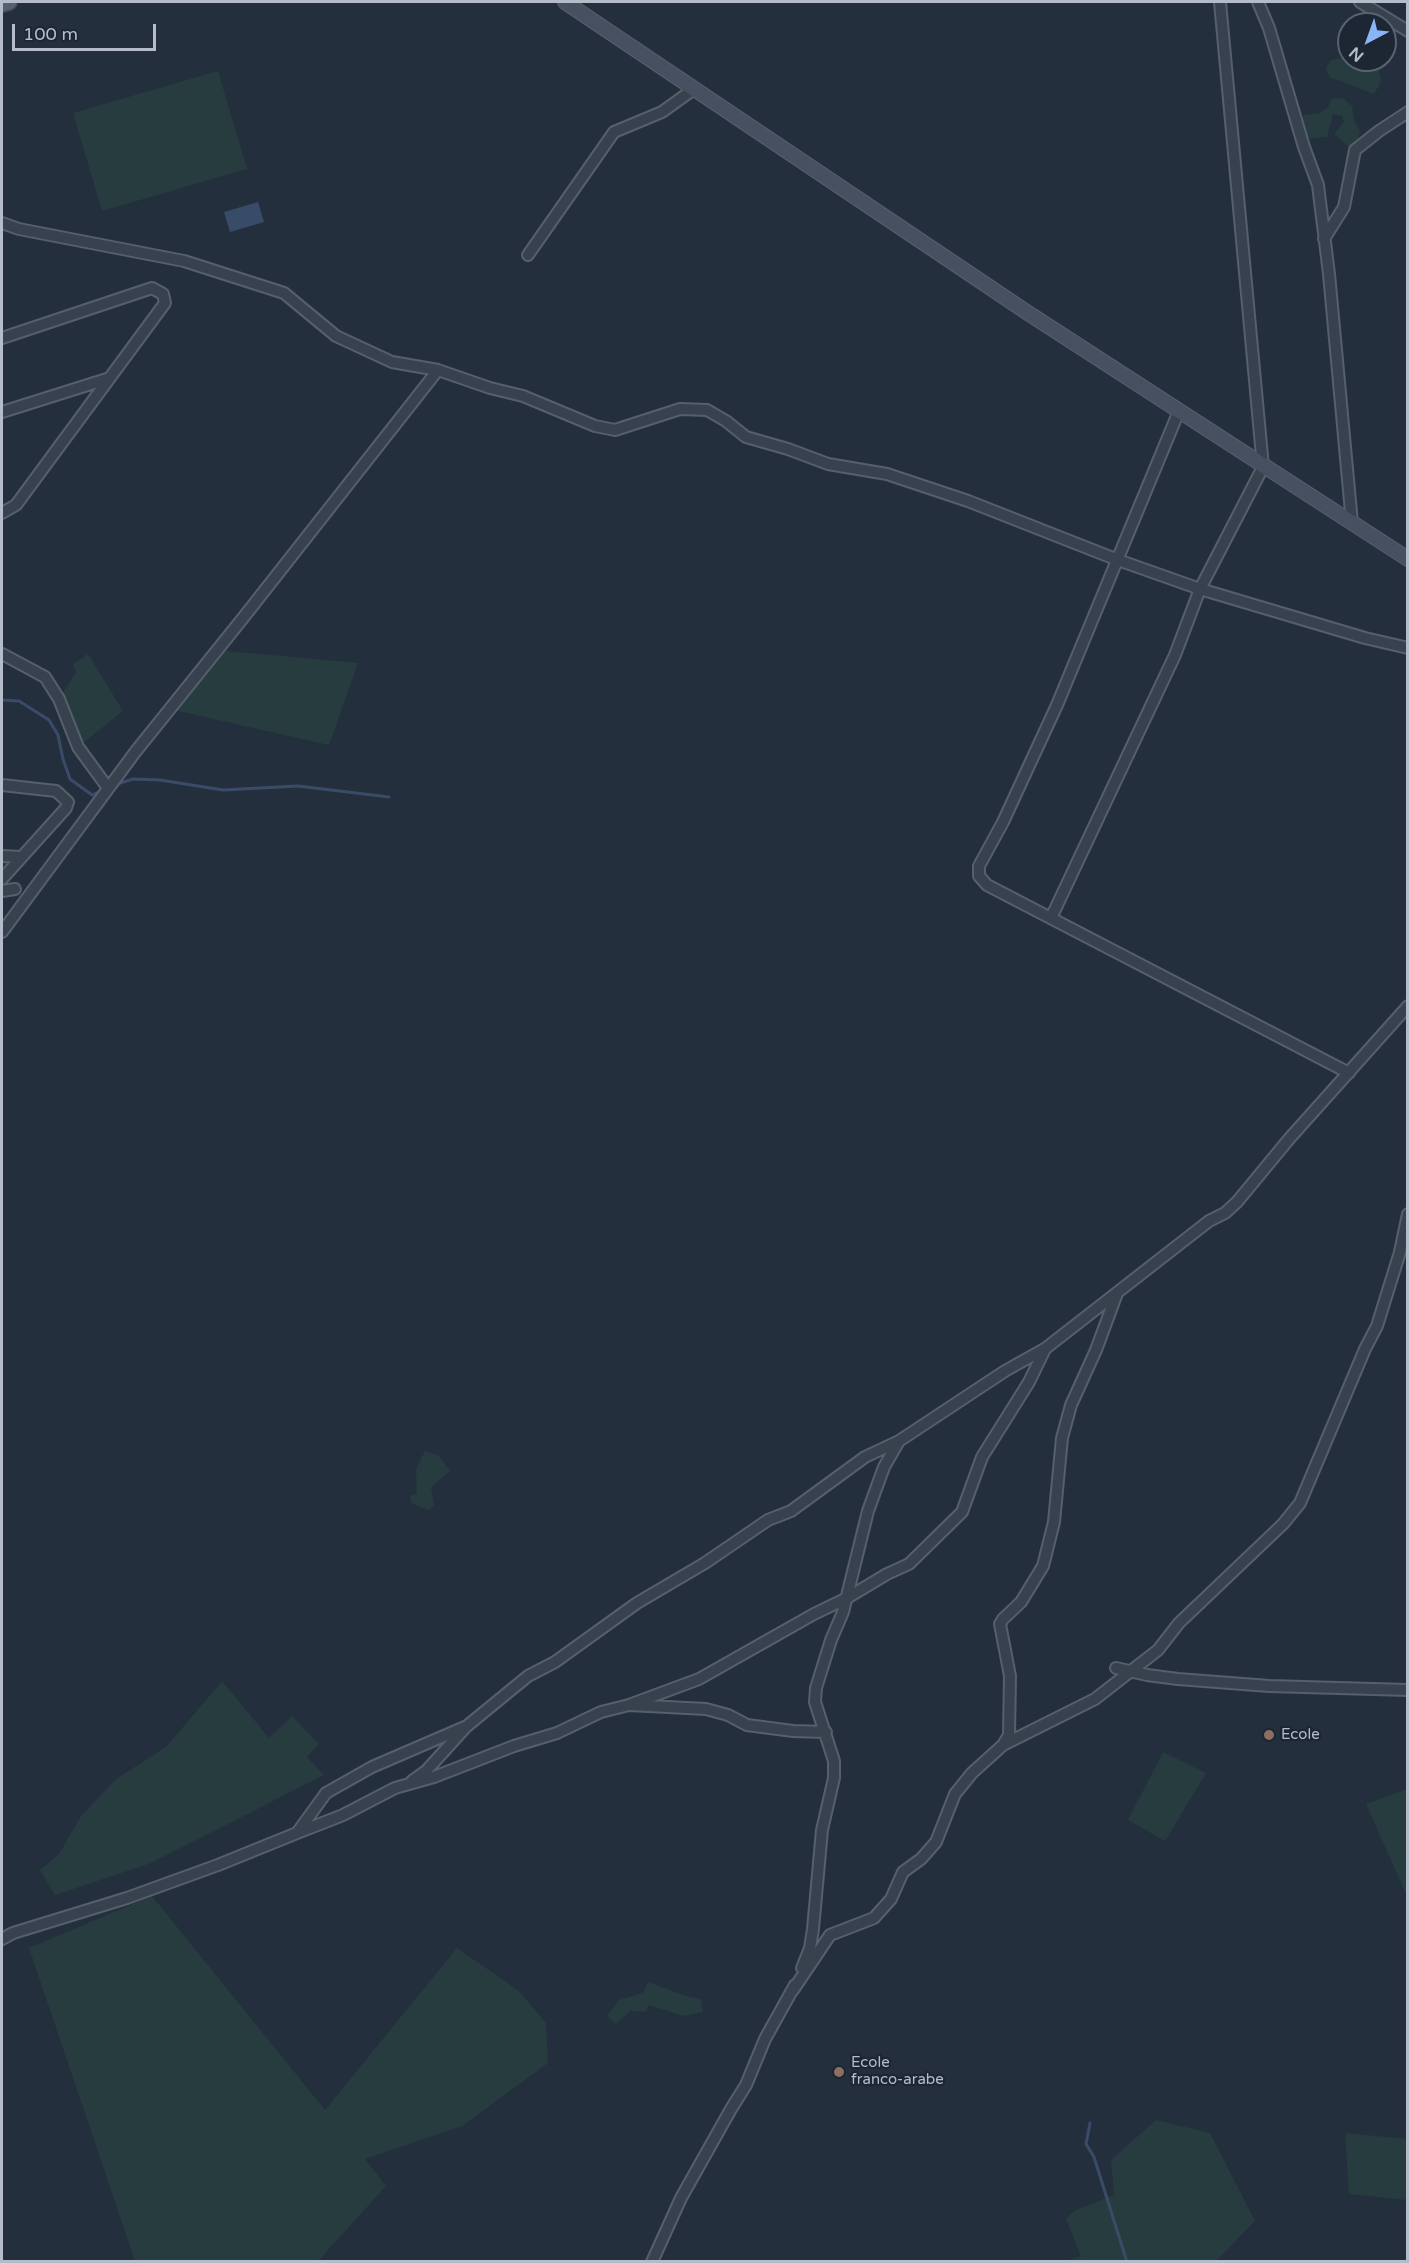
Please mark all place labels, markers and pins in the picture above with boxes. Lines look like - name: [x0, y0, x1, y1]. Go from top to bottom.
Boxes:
- place label: Ecole: [1281, 1726, 1320, 1744]
- marker: Ecole: [1262, 1728, 1276, 1742]
- place label: Ecole franco-arabe: [851, 2054, 944, 2089]
- marker: Ecole franco-arabe: [832, 2065, 846, 2079]

